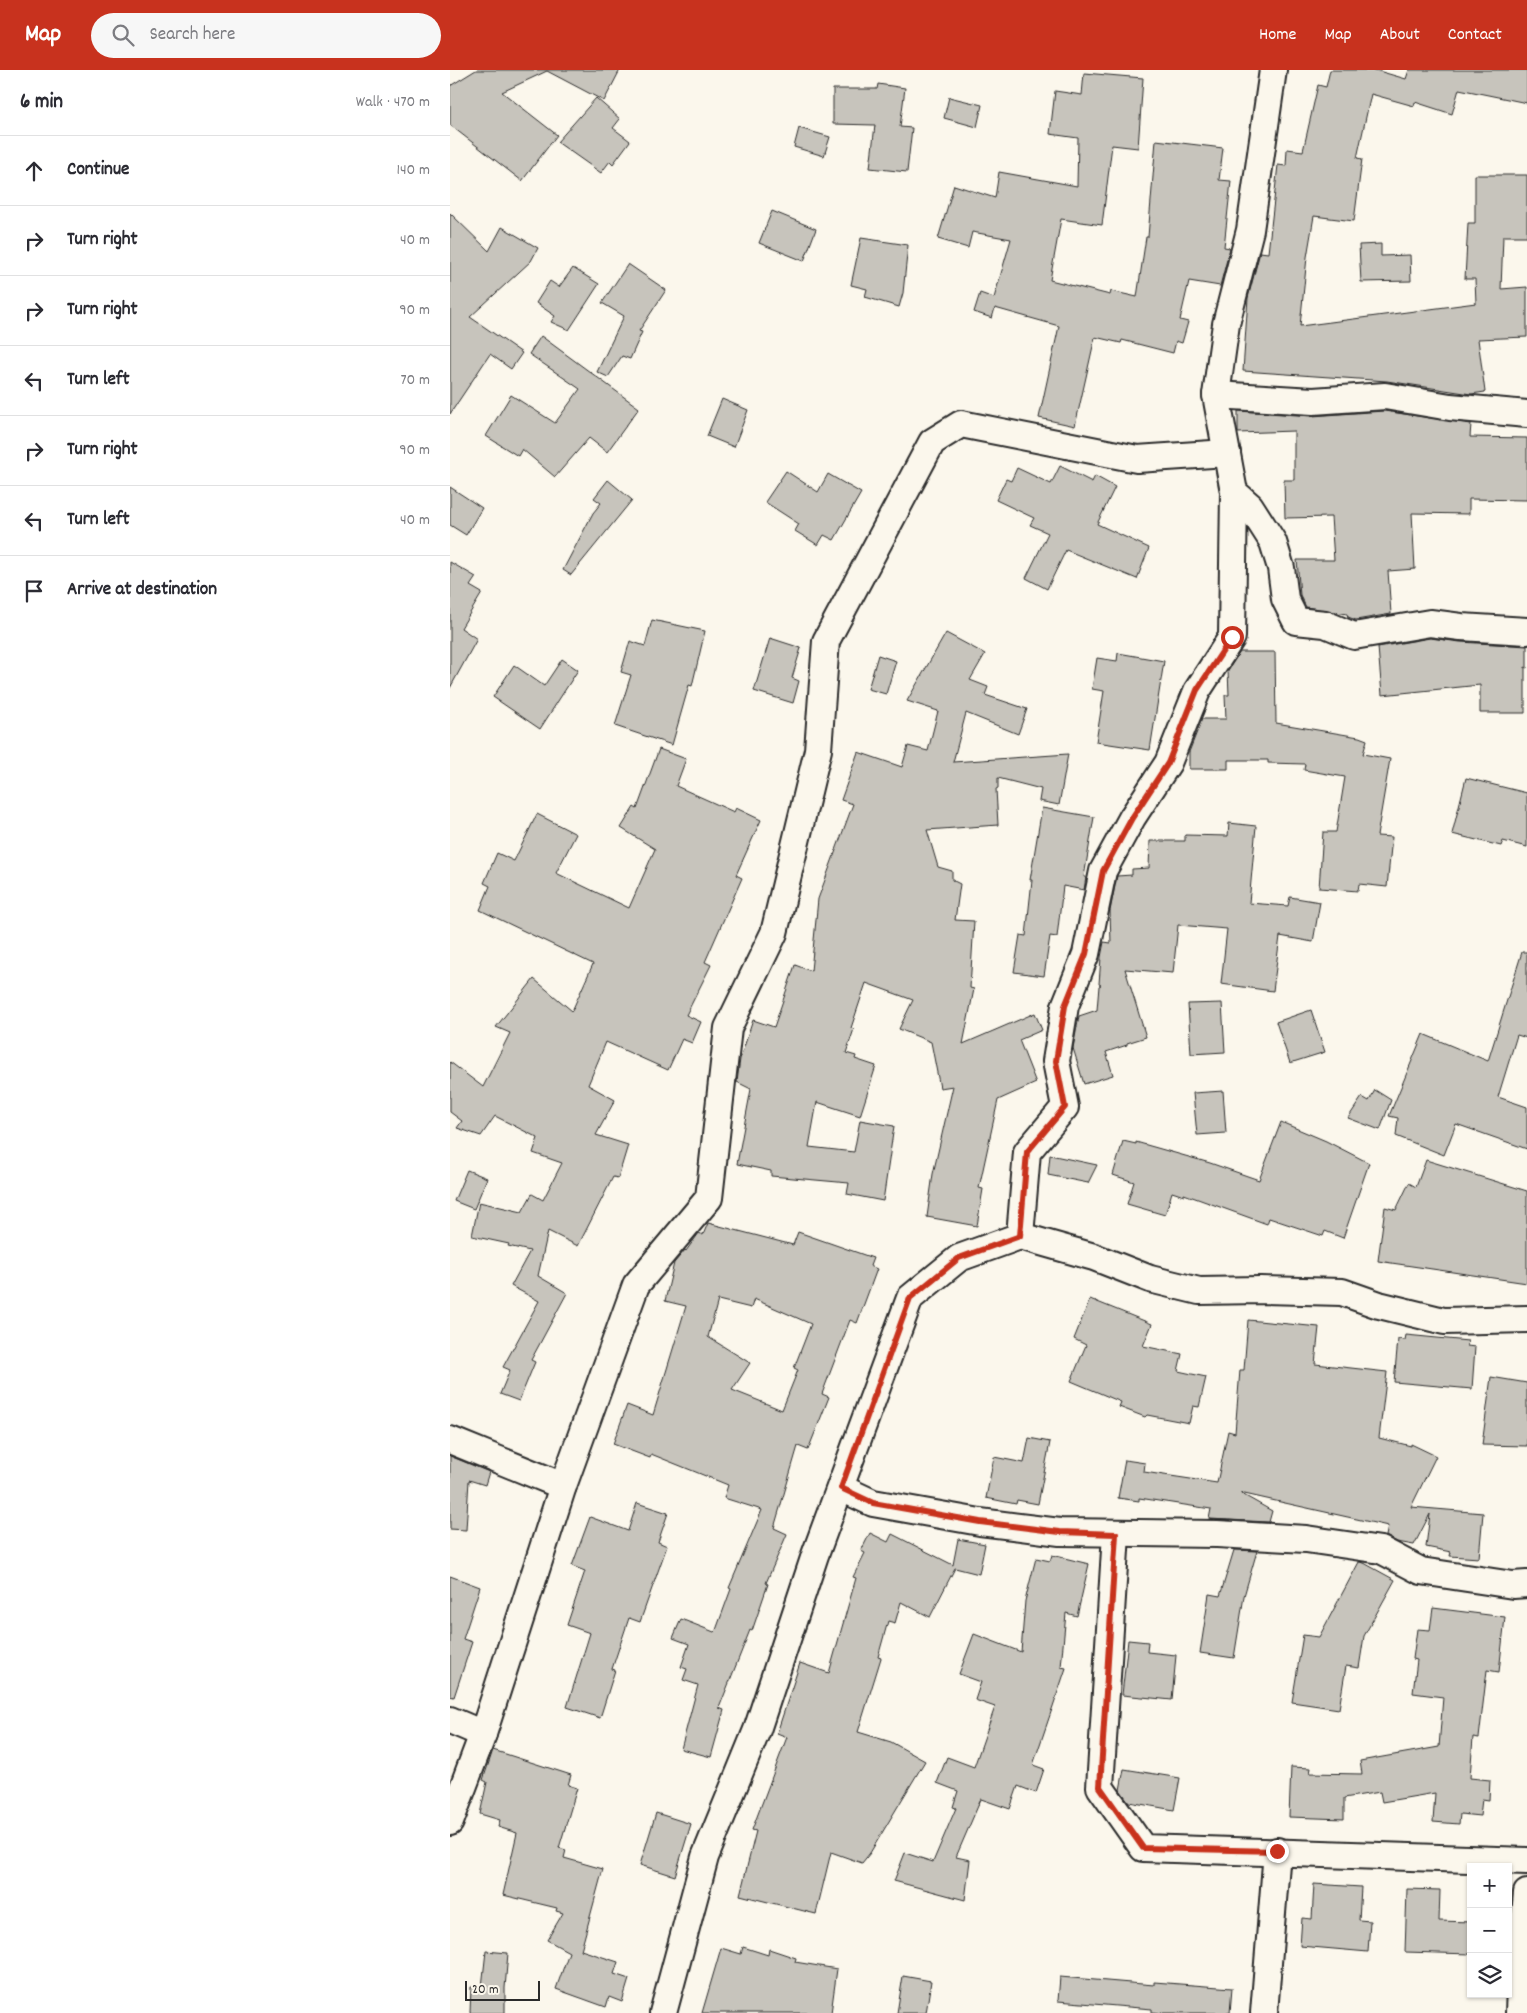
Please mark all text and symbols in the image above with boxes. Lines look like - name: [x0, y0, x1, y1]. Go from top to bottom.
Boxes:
- search box: [91, 13, 441, 58]
- text: Map: [25, 18, 61, 52]
- icon: search: [109, 21, 137, 49]
- text: Search here: [149, 22, 235, 49]
- text: Home: [1259, 23, 1296, 48]
- text: Map: [1324, 23, 1352, 48]
- text: About: [1380, 23, 1420, 48]
- text: Contact: [1448, 23, 1502, 48]
- text: 6 min: [20, 88, 63, 118]
- text: Walk · 470 m: [356, 91, 430, 114]
- icon: ahead: [20, 157, 48, 185]
- text: Continue: [67, 157, 129, 184]
- text: 140 m: [396, 159, 430, 182]
- icon: right: [20, 227, 48, 255]
- text: Turn right: [67, 227, 138, 254]
- text: 40 m: [400, 229, 430, 252]
- icon: right: [20, 297, 48, 325]
- text: Turn right: [67, 297, 138, 324]
- text: 90 m: [399, 299, 430, 322]
- icon: left: [20, 367, 48, 395]
- text: Turn left: [67, 367, 130, 394]
- text: 70 m: [400, 369, 430, 392]
- icon: right: [20, 437, 48, 465]
- text: Turn right: [67, 437, 138, 464]
- text: 90 m: [399, 439, 430, 462]
- icon: left: [20, 507, 48, 535]
- text: Turn left: [67, 507, 130, 534]
- text: 40 m: [400, 509, 430, 532]
- icon: arrive: [20, 577, 48, 605]
- text: Arrive at destination: [67, 577, 217, 604]
- route start: [1221, 626, 1244, 649]
- route end: [1266, 1840, 1289, 1863]
- map controls: [1467, 1863, 1512, 1998]
- button: +: [1467, 1863, 1512, 1908]
- button: −: [1467, 1908, 1512, 1953]
- button: layers: [1467, 1953, 1512, 1998]
- scale bar: [465, 1978, 540, 2001]
- text: 20 m: [472, 1980, 499, 2000]

